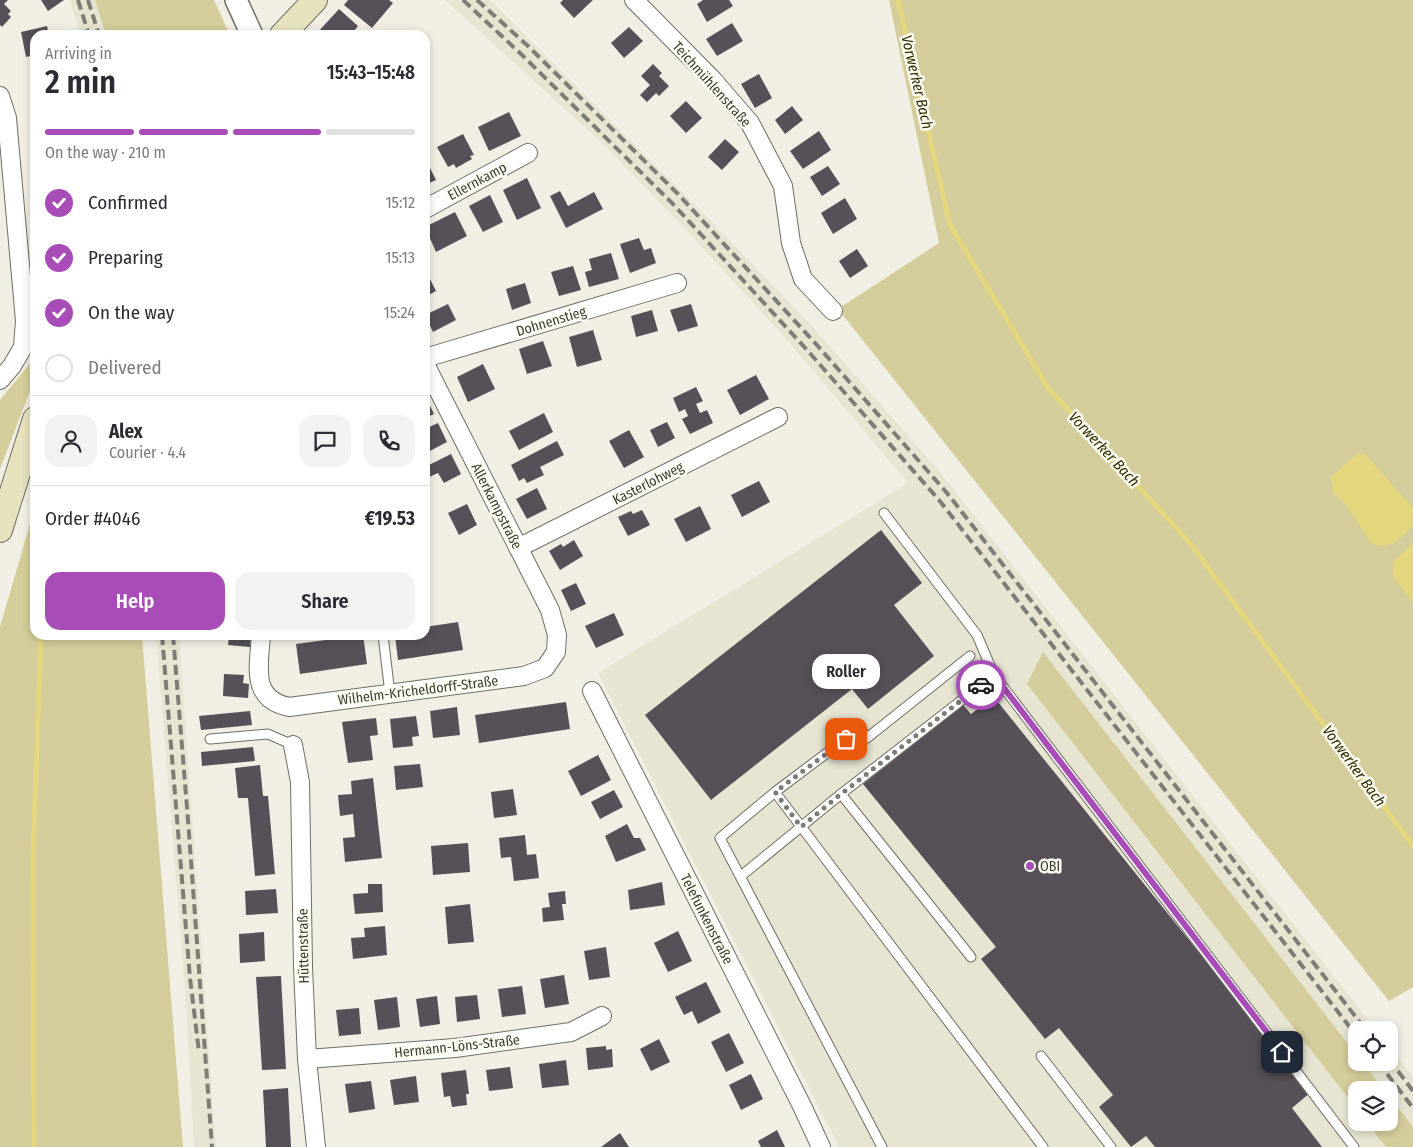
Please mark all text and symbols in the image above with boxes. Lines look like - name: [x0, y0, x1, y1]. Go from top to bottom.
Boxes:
- water label: Vorwerker Bach: [897, 33, 937, 131]
- street label: Teichmühlenstraße: [669, 38, 755, 131]
- text: Arriving in: [45, 44, 112, 63]
- text: 15:43–15:48: [327, 61, 415, 84]
- text: 2 min: [45, 63, 116, 101]
- text: On the way · 210 m: [45, 143, 166, 162]
- street label: Ellernkamp: [445, 159, 510, 204]
- icon: check: [45, 189, 73, 217]
- text: Confirmed: [88, 191, 168, 214]
- text: 15:12: [385, 193, 415, 212]
- icon: check: [45, 244, 73, 272]
- text: Preparing: [88, 246, 163, 269]
- text: 15:13: [385, 248, 415, 267]
- icon: check: [45, 299, 73, 327]
- text: On the way: [88, 301, 174, 324]
- text: 15:24: [384, 303, 415, 322]
- street label: Dohnenstieg: [514, 303, 589, 340]
- text: Delivered: [88, 356, 162, 379]
- water label: Vorwerker Bach: [1065, 408, 1143, 490]
- button: person: [45, 415, 97, 467]
- button: chat: [299, 415, 351, 467]
- button: phone: [363, 415, 415, 467]
- text: Alex: [109, 420, 143, 443]
- text: Courier · 4.4: [109, 443, 186, 462]
- street label: Kasterlohweg: [610, 458, 687, 509]
- street label: Allerkampstraße: [468, 460, 526, 552]
- text: Order #4046: [45, 507, 140, 530]
- text: €19.53: [365, 507, 415, 530]
- button: Help: [45, 572, 225, 630]
- button: Share: [235, 572, 415, 630]
- callout: Roller: [812, 654, 880, 689]
- courier: [956, 660, 1006, 710]
- text: Roller: [826, 662, 866, 681]
- icon: car: [967, 671, 995, 699]
- street label: Wilhelm-Kricheldorff-Straße: [337, 672, 499, 709]
- pin: [825, 718, 867, 760]
- water label: Vorwerker Bach: [1319, 722, 1389, 810]
- icon: bag: [832, 725, 860, 753]
- place label: OBI: [1040, 858, 1060, 875]
- marker: OBI: [1024, 860, 1036, 872]
- street label: Telefunkenstraße: [676, 871, 737, 967]
- street label: Hüttenstraße: [294, 908, 313, 984]
- map controls: [1348, 1021, 1398, 1131]
- button: locate: [1348, 1021, 1398, 1071]
- street label: Hermann-Löns-Straße: [393, 1031, 521, 1062]
- pin: [1261, 1031, 1303, 1073]
- icon: home: [1268, 1038, 1296, 1066]
- button: layers: [1348, 1081, 1398, 1131]

